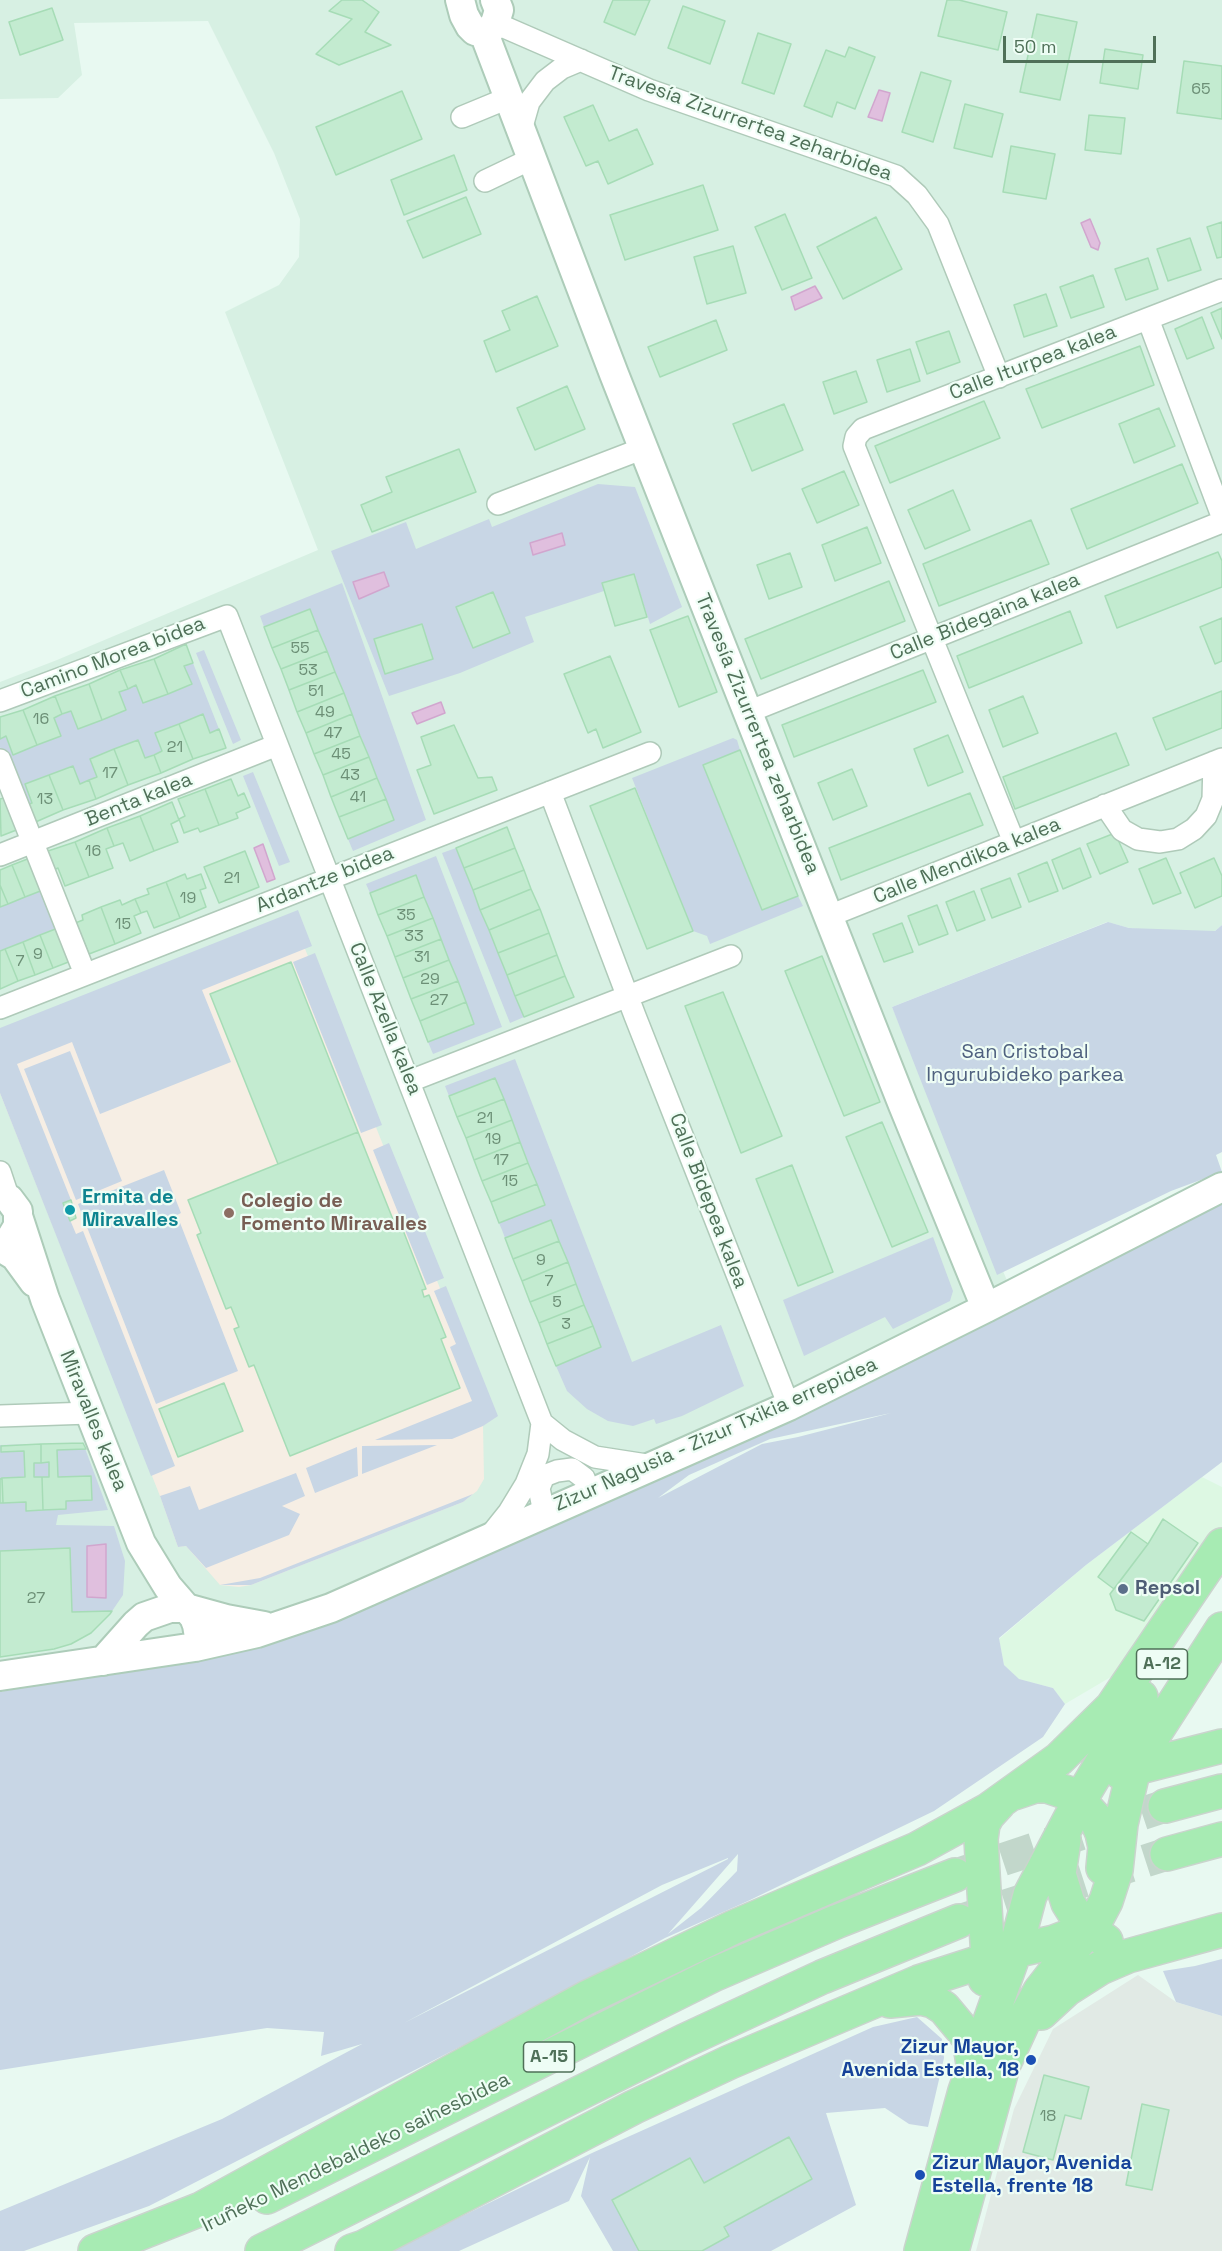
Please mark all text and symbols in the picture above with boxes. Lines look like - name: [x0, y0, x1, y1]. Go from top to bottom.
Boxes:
- scale bar: [1006, 24, 1159, 62]
- text: 50 m: [1014, 35, 1056, 58]
- street label: Travesía Zizurrertea zeharbidea: [605, 61, 895, 187]
- house number: 65: [1191, 80, 1211, 100]
- street label: Calle Iturpea kalea: [946, 320, 1120, 406]
- street label: Calle Bidegaina kalea: [887, 568, 1083, 666]
- street label: Travesía Zizurrertea zeharbidea: [690, 590, 824, 878]
- street label: Camino Morea bidea: [17, 612, 209, 704]
- house number: 55: [290, 639, 310, 659]
- house number: 53: [298, 661, 318, 681]
- house number: 51: [308, 682, 324, 702]
- house number: 49: [315, 703, 335, 723]
- house number: 16: [33, 710, 49, 730]
- house number: 47: [324, 724, 342, 744]
- house number: 21: [167, 738, 183, 758]
- house number: 45: [331, 745, 351, 765]
- house number: 17: [102, 764, 118, 784]
- house number: 43: [340, 766, 360, 786]
- street label: Benta kalea: [82, 768, 196, 832]
- house number: 41: [350, 788, 366, 808]
- house number: 13: [37, 790, 53, 810]
- street label: Calle Mendikoa kalea: [870, 812, 1064, 910]
- street label: Ardantze bidea: [253, 841, 397, 919]
- house number: 16: [85, 842, 101, 862]
- house number: 21: [224, 869, 240, 889]
- house number: 19: [180, 889, 196, 909]
- house number: 35: [396, 906, 416, 926]
- house number: 15: [115, 915, 131, 935]
- house number: 33: [404, 927, 424, 947]
- street label: Calle Azella kalea: [343, 939, 427, 1099]
- house number: 9: [33, 945, 43, 965]
- house number: 31: [414, 948, 430, 968]
- house number: 7: [15, 952, 25, 972]
- house number: 29: [420, 970, 440, 990]
- house number: 27: [430, 991, 448, 1011]
- park label: San Cristobal Ingurubideko parkea: [926, 1041, 1124, 1088]
- house number: 21: [477, 1109, 493, 1129]
- street label: Calle Bidepea kalea: [664, 1110, 752, 1292]
- house number: 19: [485, 1130, 501, 1150]
- house number: 17: [493, 1151, 509, 1171]
- house number: 15: [502, 1172, 518, 1192]
- place label: Ermita de Miravalles: [82, 1186, 179, 1233]
- place label: Colegio de Fomento Miravalles: [241, 1190, 427, 1237]
- marker: Ermita de Miravalles: [63, 1203, 77, 1217]
- marker: Colegio de Fomento Miravalles: [222, 1206, 236, 1220]
- house number: 9: [536, 1251, 546, 1271]
- house number: 7: [544, 1272, 554, 1292]
- house number: 5: [552, 1293, 562, 1313]
- house number: 3: [561, 1315, 571, 1335]
- street label: Miravalles kalea: [54, 1347, 132, 1495]
- street label: Zizur Nagusia - Zizur Txikia errepidea: [551, 1353, 881, 1517]
- place label: Repsol: [1135, 1577, 1200, 1601]
- marker: Repsol: [1116, 1582, 1130, 1596]
- house number: 27: [27, 1589, 45, 1609]
- road number: A-12: [1136, 1649, 1188, 1679]
- place label: Zizur Mayor, Avenida Estella, 18: [841, 2036, 1019, 2083]
- road number: A-15: [524, 2042, 574, 2072]
- marker: Zizur Mayor, Avenida Estella, 18: [1024, 2053, 1038, 2067]
- street label: Iruñeko Mendebaldeko saihesbidea: [198, 2068, 514, 2238]
- house number: 18: [1040, 2107, 1056, 2127]
- place label: Zizur Mayor, Avenida Estella, frente 18: [932, 2152, 1132, 2199]
- marker: Zizur Mayor, Avenida Estella, frente 18: [913, 2168, 927, 2182]

